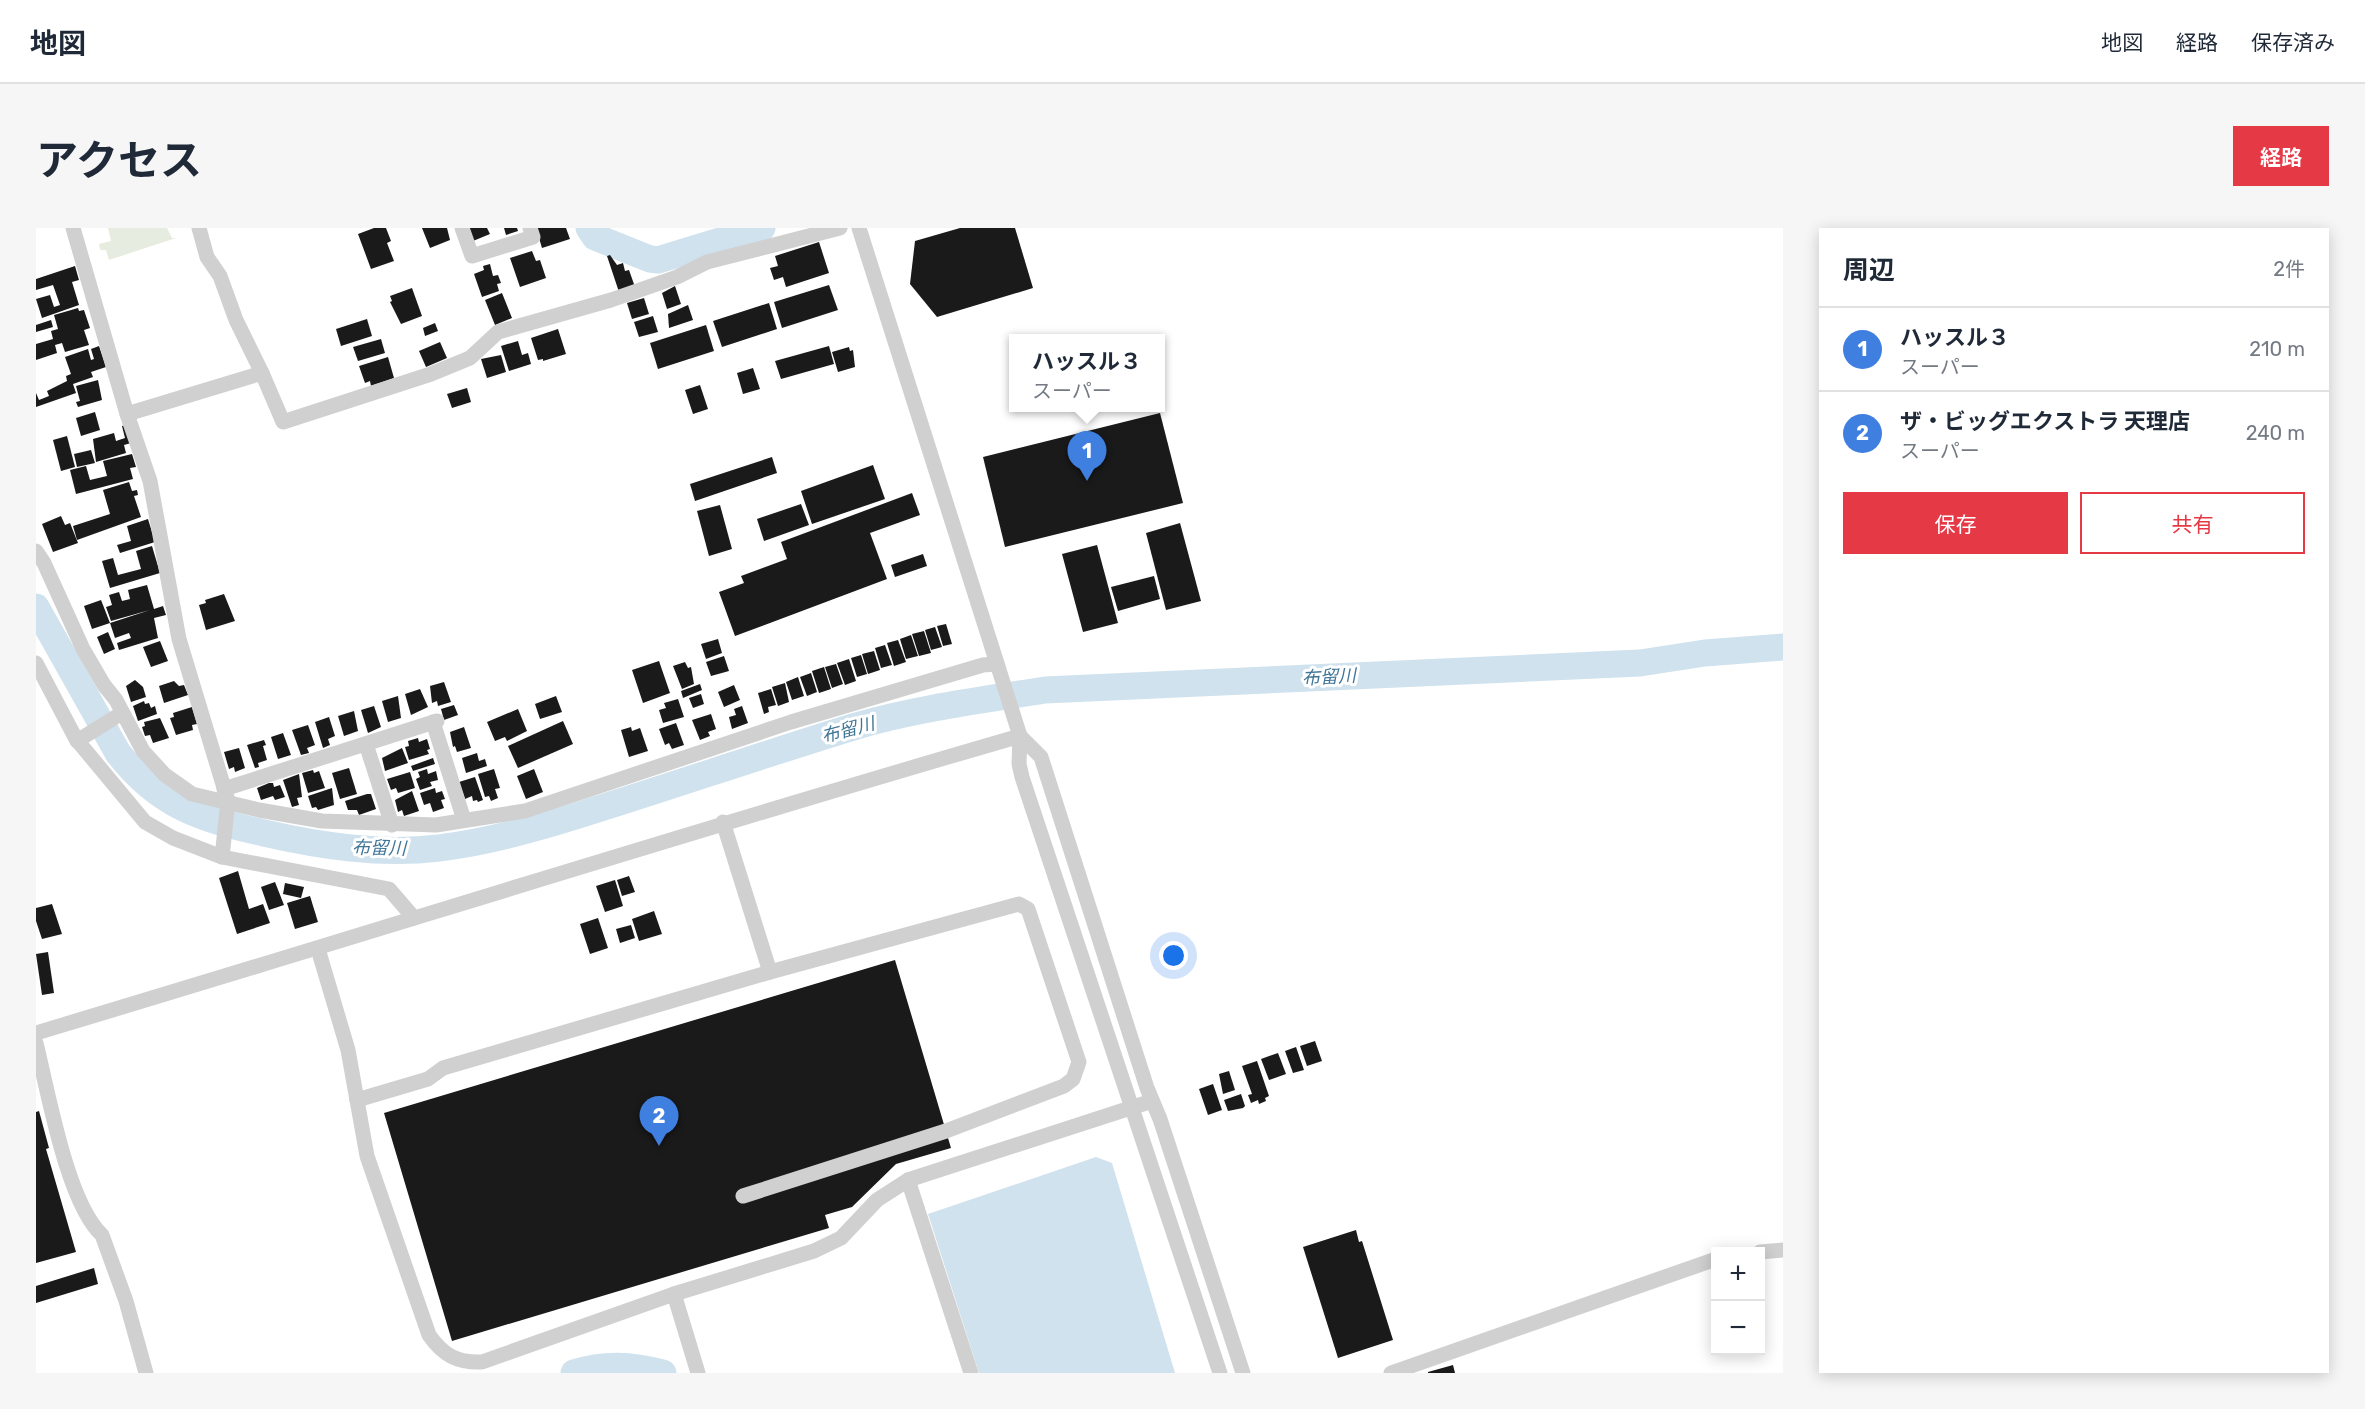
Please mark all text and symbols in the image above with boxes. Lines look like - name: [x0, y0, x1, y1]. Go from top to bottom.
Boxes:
- text: 地図: [30, 27, 86, 60]
- text: 地図: [2101, 30, 2143, 55]
- text: 経路: [2176, 30, 2218, 55]
- text: 保存済み: [2251, 30, 2335, 55]
- button: 経路: [2233, 126, 2329, 186]
- text: アクセス: [36, 136, 202, 186]
- text: 周辺: [1843, 255, 1895, 286]
- text: 2件: [2273, 257, 2305, 281]
- text: ハッスル３: [1900, 324, 2010, 351]
- popup: [1009, 334, 1165, 412]
- text: 1: [1858, 337, 1867, 361]
- text: 210 m: [2249, 337, 2305, 361]
- text: ハッスル３: [1032, 348, 1142, 375]
- text: スーパー: [1900, 355, 1980, 379]
- text: スーパー: [1032, 379, 1112, 403]
- text: ザ・ビッグエクストラ 天理店: [1900, 408, 2190, 435]
- text: 2: [1856, 421, 1869, 445]
- text: 240 m: [2246, 421, 2305, 445]
- pin: 1: [1068, 432, 1106, 481]
- text: スーパー: [1900, 439, 1980, 463]
- button: 保存: [1843, 492, 2068, 554]
- button: 共有: [2080, 492, 2305, 554]
- water label: 布留川: [1301, 664, 1359, 689]
- water label: 布留川: [819, 712, 879, 748]
- water label: 布留川: [352, 837, 408, 860]
- your location: [1159, 941, 1188, 970]
- pin: 2: [640, 1096, 678, 1146]
- map controls: [1711, 1247, 1765, 1355]
- button: +: [1711, 1247, 1765, 1301]
- button: −: [1711, 1301, 1765, 1355]

